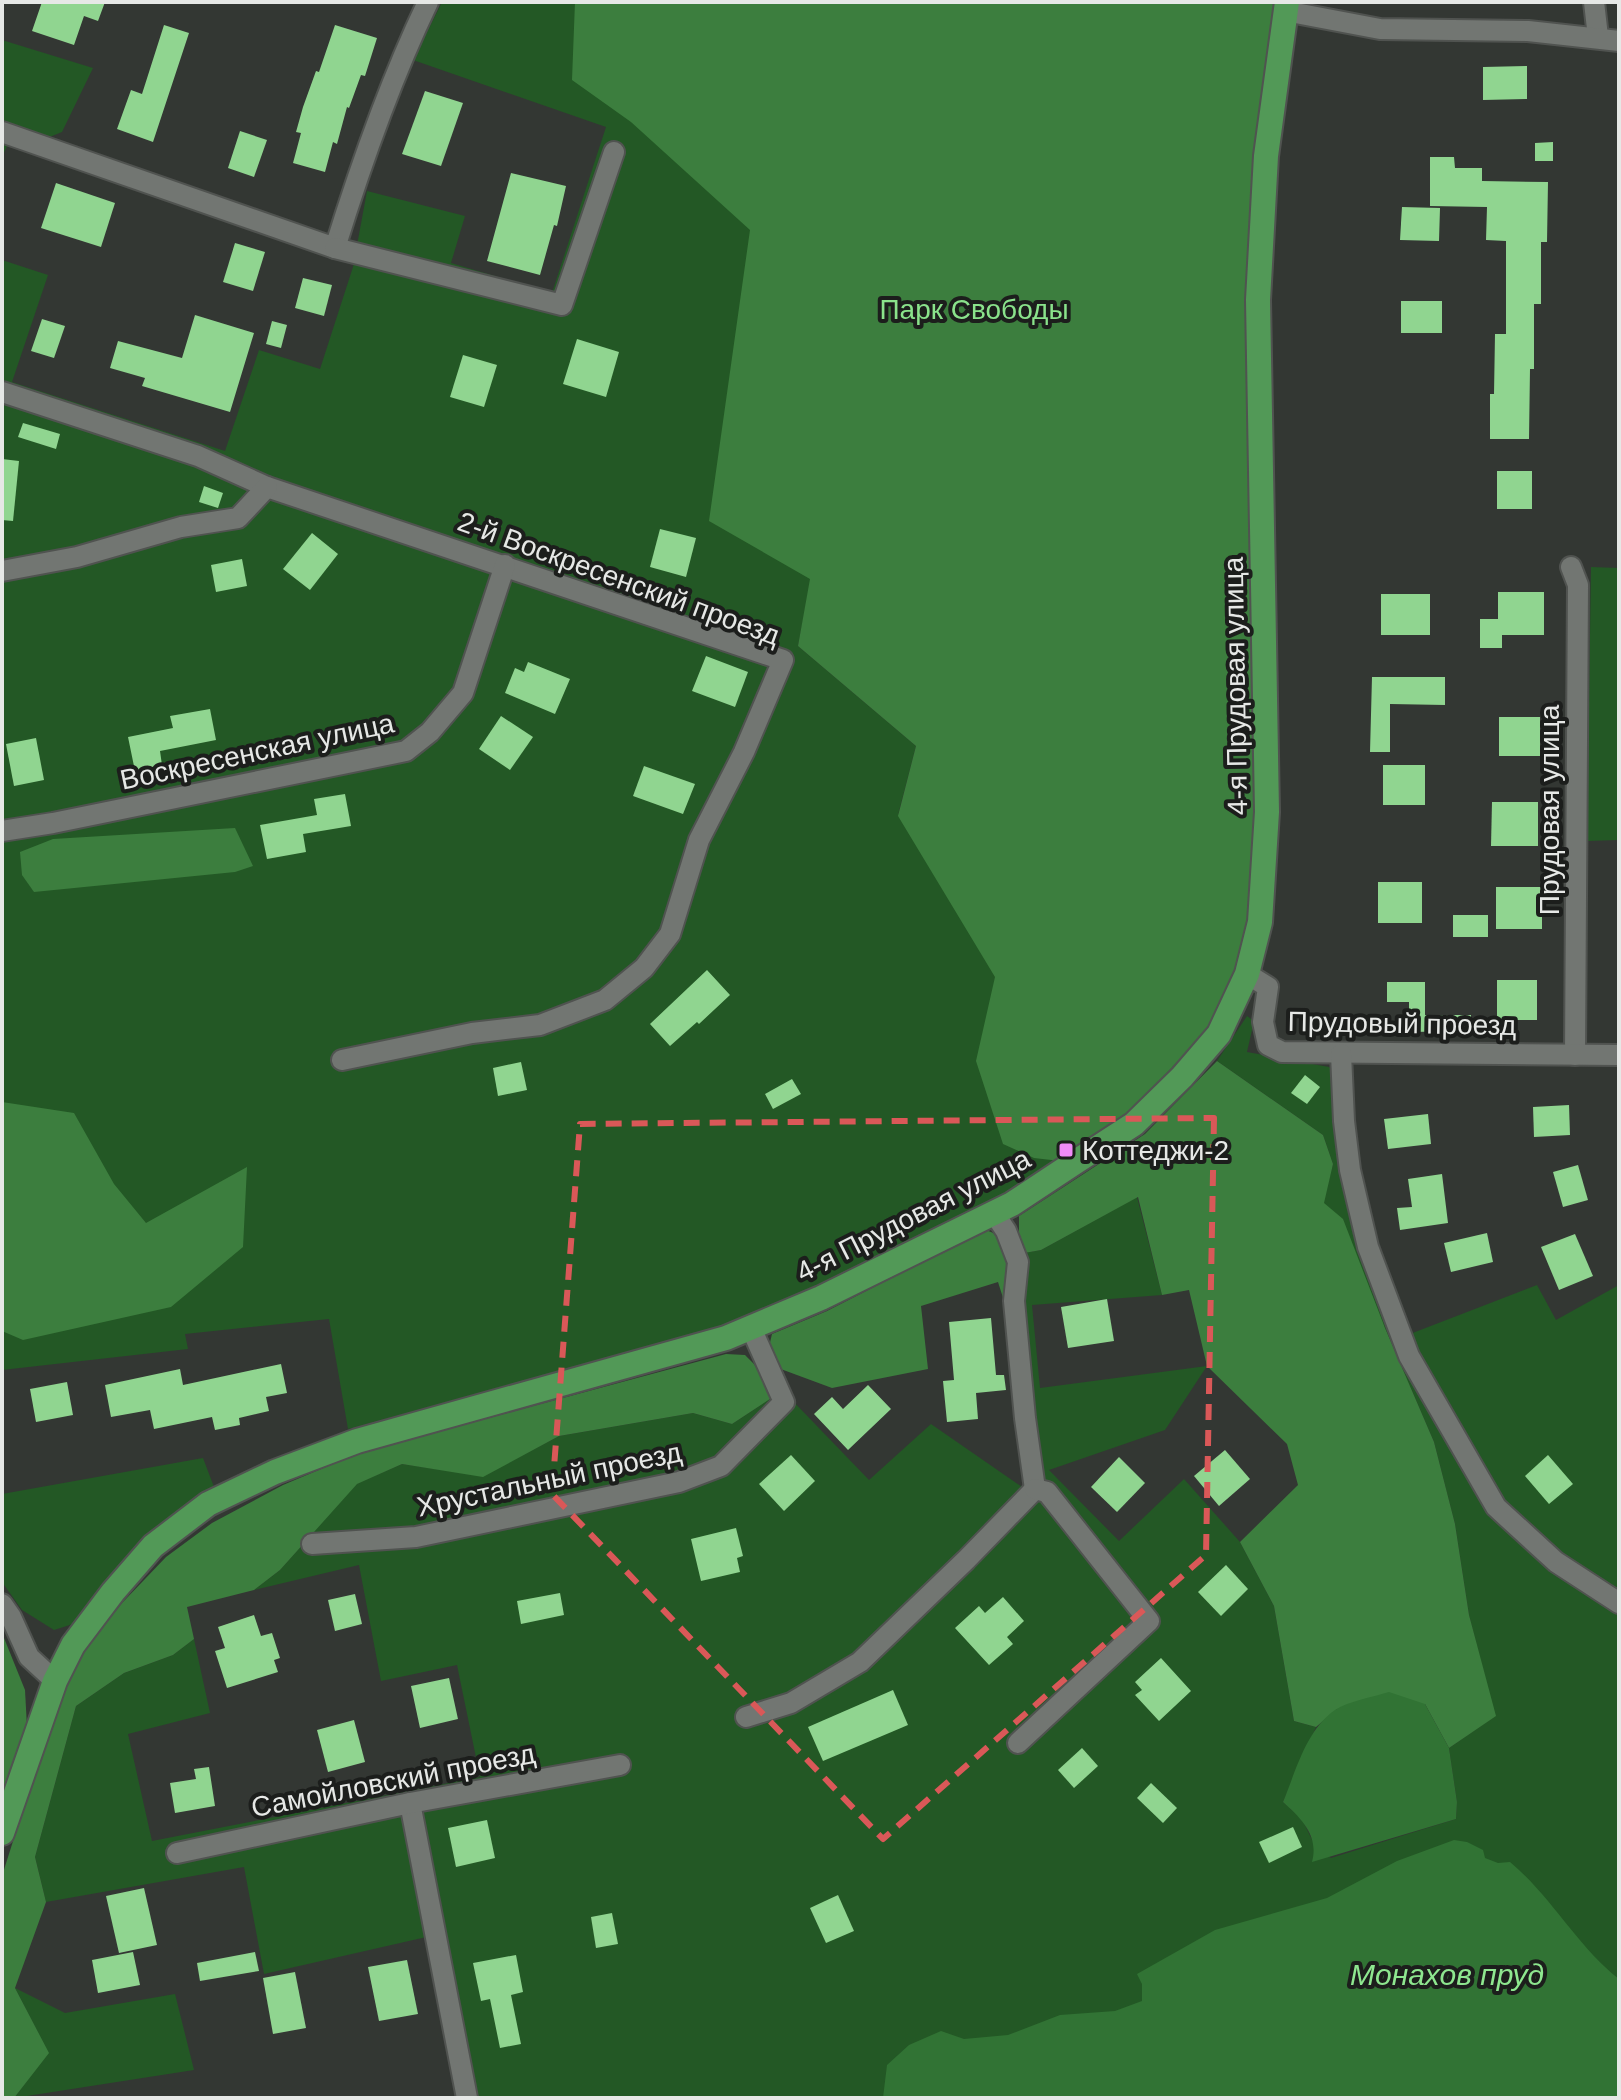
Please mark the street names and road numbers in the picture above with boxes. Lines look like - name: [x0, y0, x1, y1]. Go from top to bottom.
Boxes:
- street label: 2-й Воскресенский проезд: [454, 506, 784, 651]
- street label: 4-я Прудовая улица: [1218, 556, 1253, 815]
- street label: Прудовая улица: [1534, 704, 1565, 915]
- street label: Воскресенская улица: [117, 707, 397, 796]
- street label: Прудовый проезд: [1287, 1006, 1517, 1041]
- street label: 4-я Прудовая улица: [791, 1143, 1036, 1288]
- street label: Хрустальный проезд: [414, 1436, 684, 1523]
- street label: Самойловский проезд: [249, 1738, 538, 1823]

